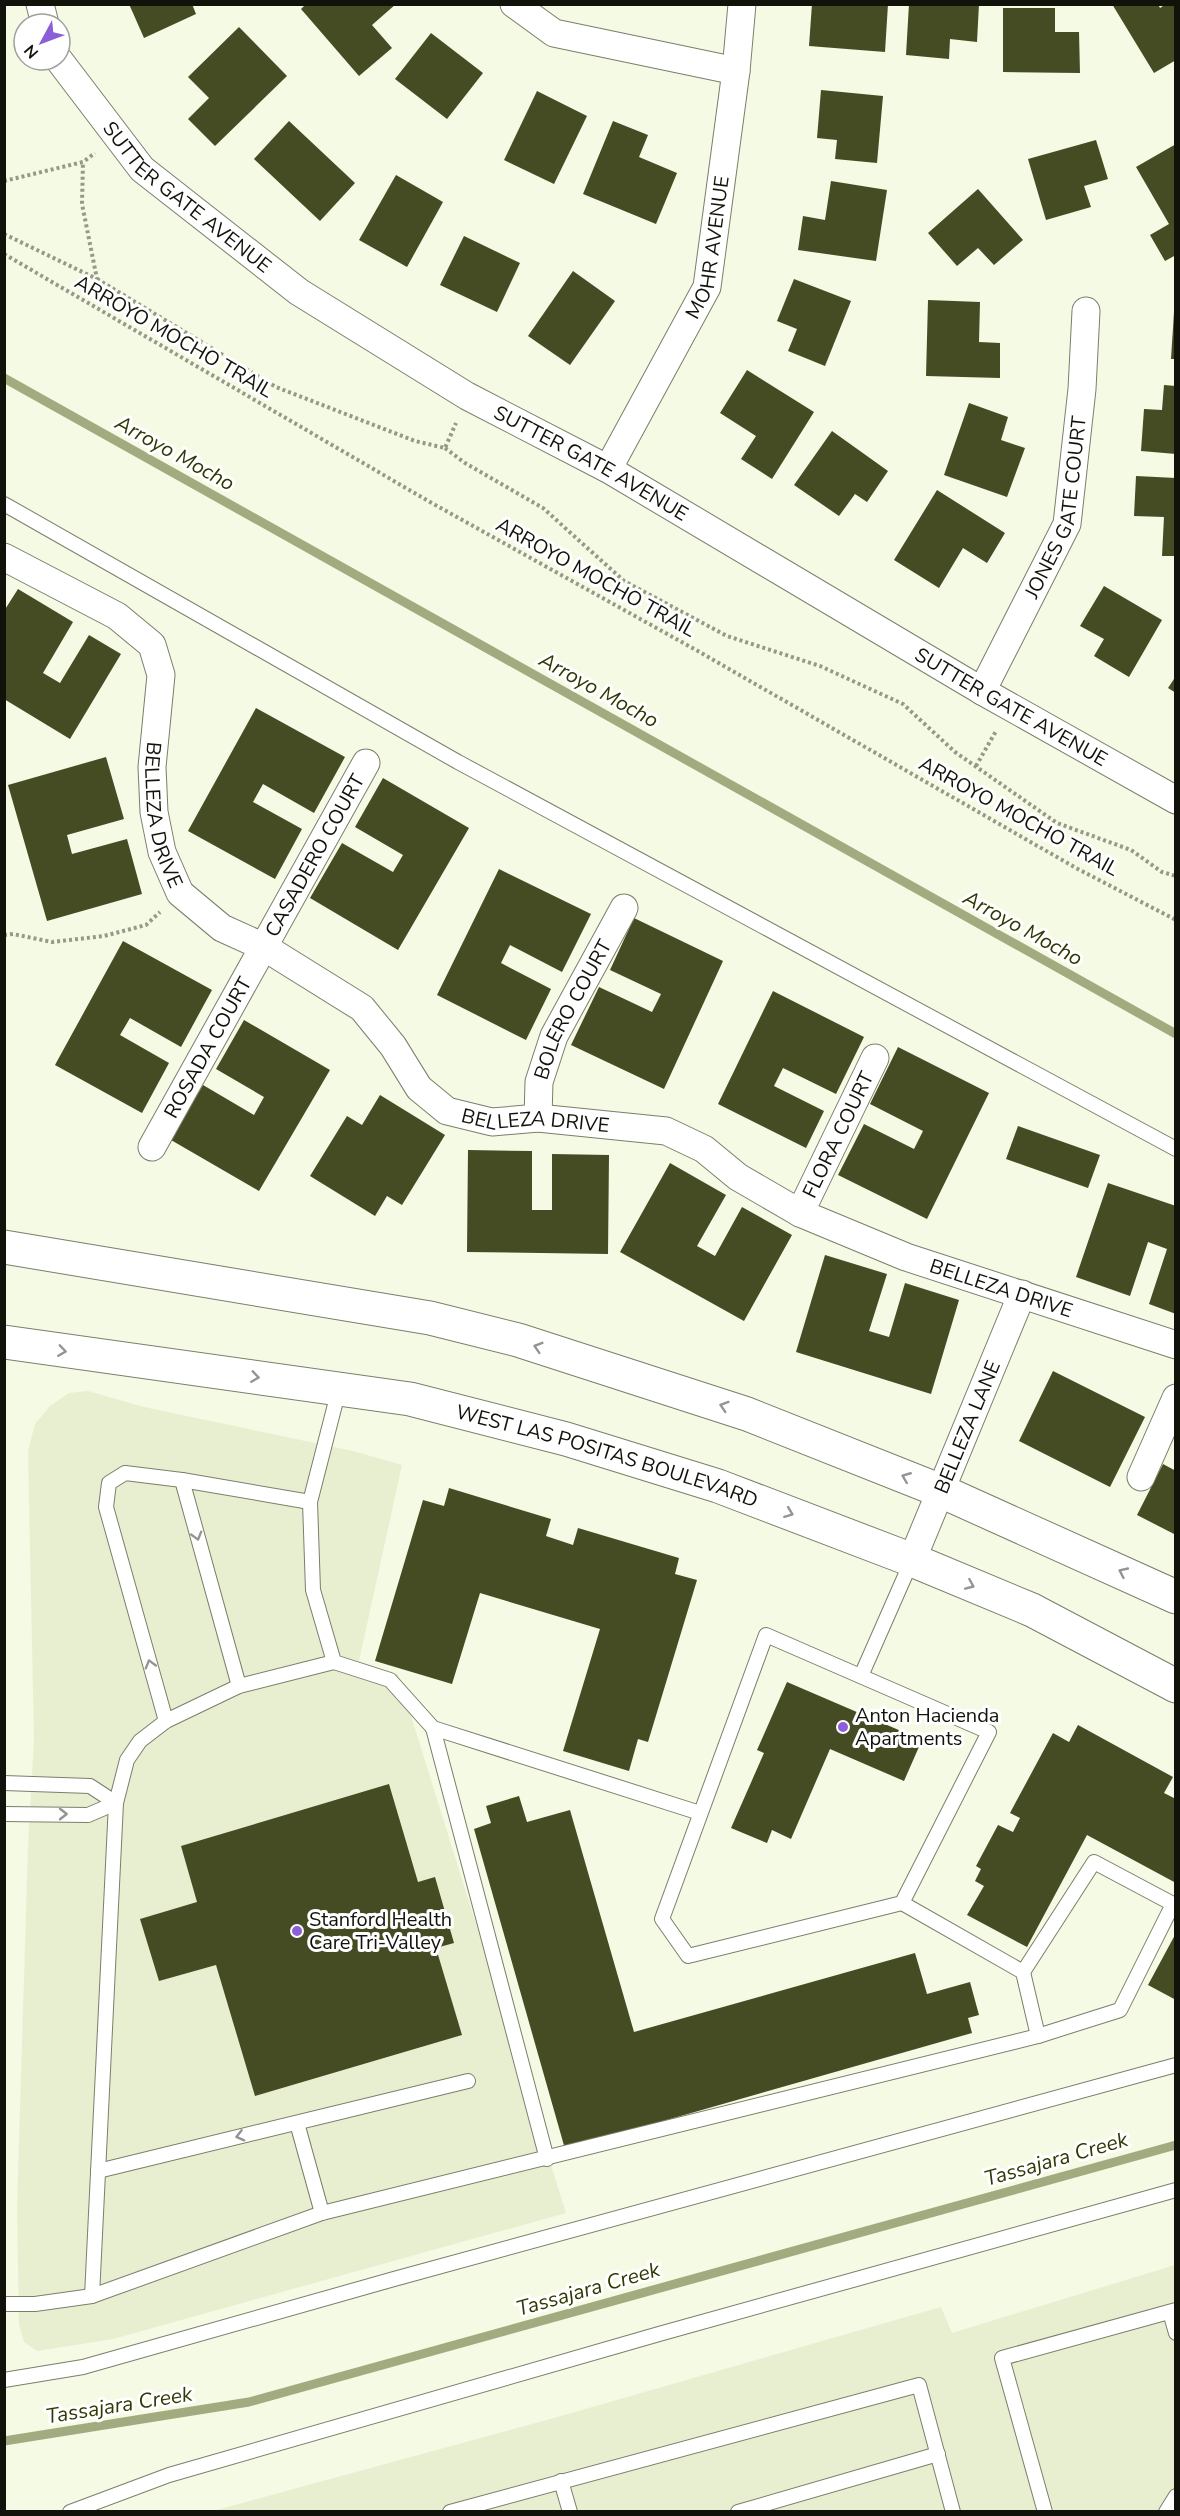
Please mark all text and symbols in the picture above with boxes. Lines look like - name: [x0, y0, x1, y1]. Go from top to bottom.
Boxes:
- north arrow: [12, 12, 72, 72]
- text: N: [19, 39, 44, 63]
- street label: SUTTER GATE AVENUE: [96, 116, 277, 279]
- street label: MOHR AVENUE: [679, 174, 736, 324]
- street label: ARROYO MOCHO TRAIL: [70, 269, 278, 404]
- street label: SUTTER GATE AVENUE: [489, 399, 693, 528]
- water label: Arroyo Mocho: [109, 408, 240, 497]
- street label: JONES GATE COURT: [1018, 415, 1093, 604]
- street label: ARROYO MOCHO TRAIL: [491, 511, 701, 644]
- street label: SUTTER GATE AVENUE: [910, 641, 1112, 773]
- water label: Arroyo Mocho: [533, 645, 664, 734]
- street label: BELLEZA DRIVE: [138, 741, 189, 892]
- street label: ARROYO MOCHO TRAIL: [914, 750, 1124, 883]
- street label: CASADERO COURT: [259, 769, 371, 942]
- water label: Arroyo Mocho: [957, 883, 1088, 972]
- street label: BOLERO COURT: [528, 935, 618, 1083]
- street label: ROSADA COURT: [158, 972, 258, 1123]
- street label: FLORA COURT: [796, 1067, 880, 1203]
- street label: BELLEZA DRIVE: [459, 1102, 611, 1139]
- street label: BELLEZA DRIVE: [926, 1253, 1076, 1324]
- one-way arrow: [533, 1341, 544, 1354]
- one-way arrow: [58, 1344, 67, 1356]
- street label: BELLEZA LANE: [928, 1357, 1007, 1498]
- one-way arrow: [251, 1371, 260, 1383]
- street label: WEST LAS POSITAS BOULEVARD: [453, 1398, 762, 1514]
- one-way arrow: [719, 1401, 730, 1414]
- one-way arrow: [901, 1472, 912, 1484]
- one-way arrow: [783, 1506, 794, 1518]
- one-way arrow: [190, 1531, 203, 1541]
- one-way arrow: [1118, 1567, 1129, 1579]
- one-way arrow: [964, 1578, 975, 1590]
- one-way arrow: [145, 1659, 157, 1670]
- place label: Anton Hacienda Apartments: [855, 1702, 999, 1752]
- marker: Anton Hacienda Apartments: [836, 1720, 850, 1734]
- one-way arrow: [58, 1808, 67, 1820]
- place label: Stanford Health Care Tri-Valley: [309, 1906, 452, 1956]
- marker: Stanford Health Care Tri-Valley: [290, 1924, 304, 1938]
- water label: Tassajara Creek: [981, 2125, 1131, 2193]
- one-way arrow: [236, 2129, 246, 2142]
- water label: Tassajara Creek: [513, 2255, 663, 2323]
- water label: Tassajara Creek: [44, 2380, 195, 2430]

